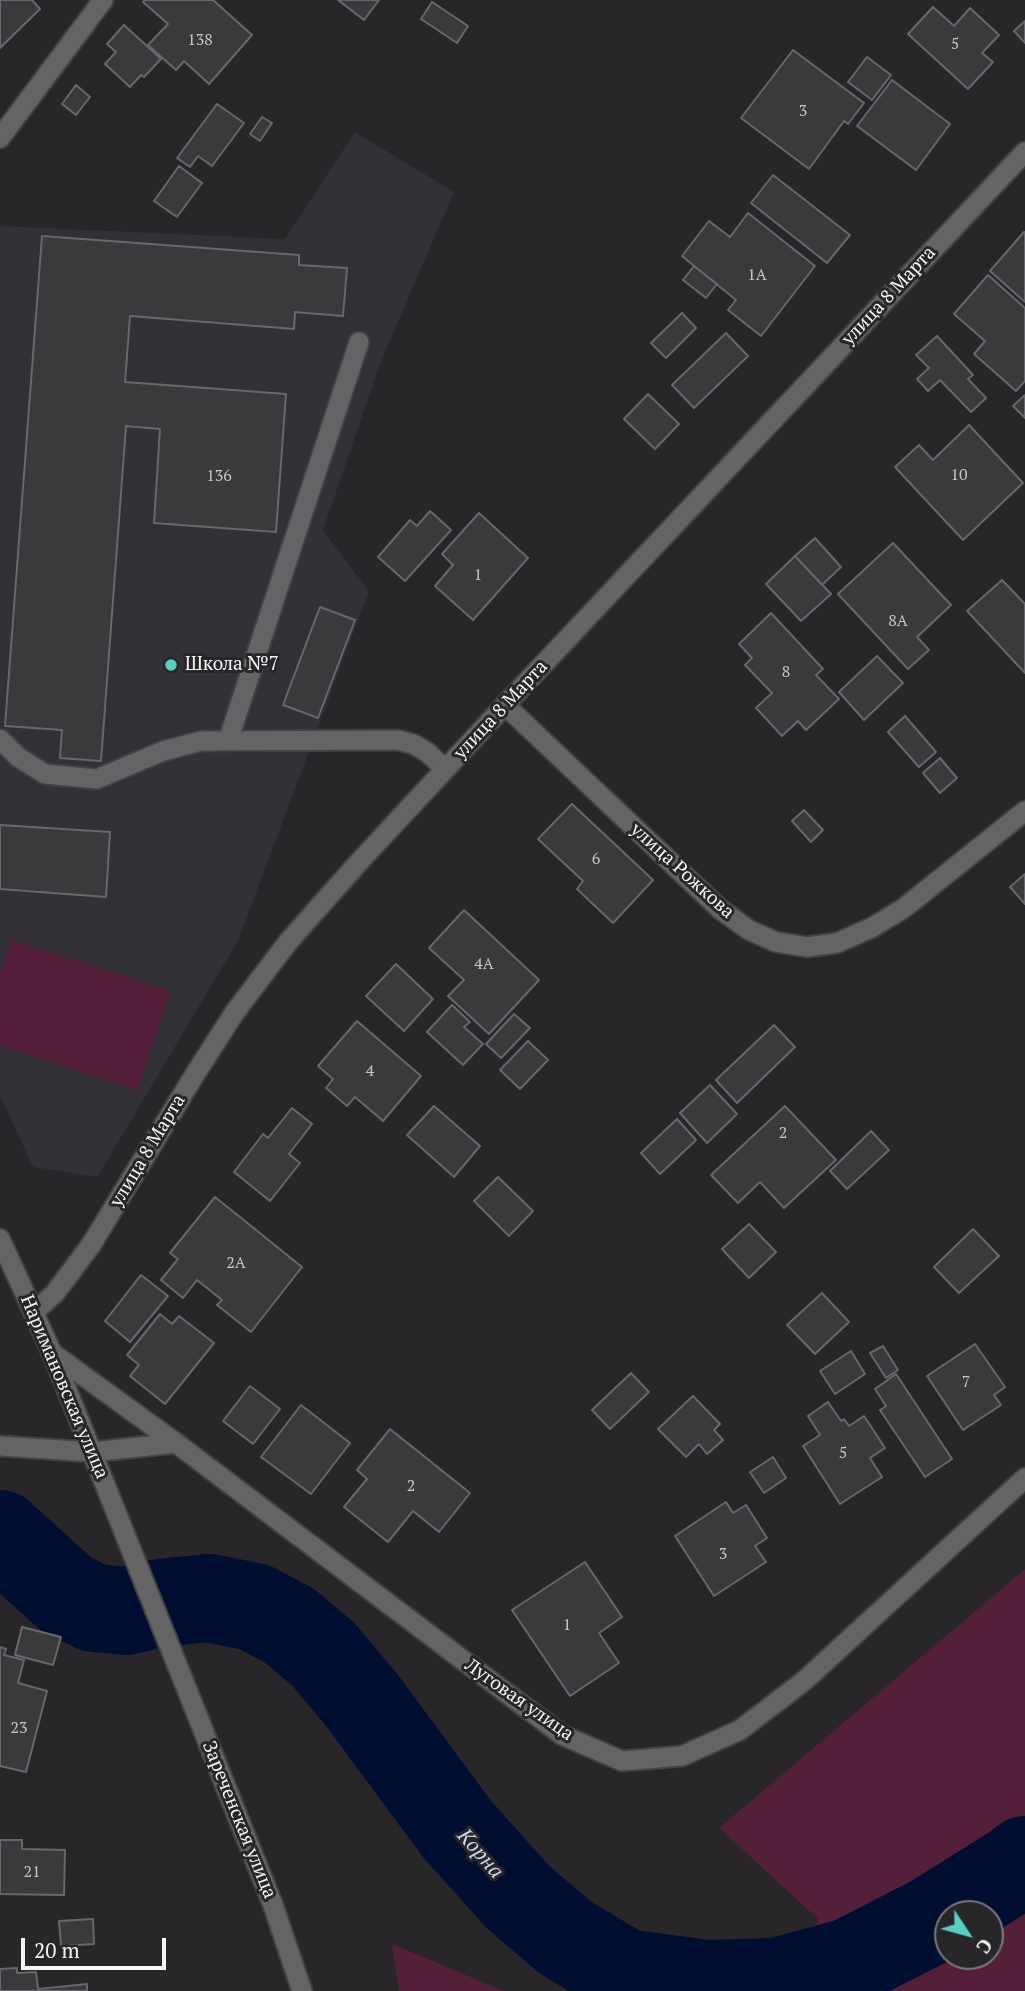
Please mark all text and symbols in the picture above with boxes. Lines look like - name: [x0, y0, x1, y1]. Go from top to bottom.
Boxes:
- house number: 138: [187, 30, 213, 50]
- house number: 5: [951, 34, 959, 54]
- house number: 3: [799, 101, 807, 121]
- street label: улица 8 Марта: [837, 242, 941, 350]
- house number: 1А: [747, 265, 767, 285]
- house number: 10: [950, 465, 968, 485]
- house number: 136: [206, 466, 232, 486]
- house number: 1: [474, 565, 482, 585]
- house number: 8А: [888, 611, 908, 631]
- place label: Школа №7: [185, 654, 279, 676]
- street label: улица 8 Марта: [449, 656, 553, 764]
- marker: Школа №7: [163, 657, 179, 673]
- house number: 8: [782, 662, 790, 682]
- street label: улица Рожкова: [625, 818, 739, 924]
- house number: 6: [592, 849, 600, 869]
- house number: 4А: [474, 954, 494, 974]
- house number: 4: [366, 1061, 374, 1081]
- street label: улица 8 Марта: [105, 1091, 191, 1211]
- house number: 2: [779, 1123, 787, 1143]
- house number: 2А: [226, 1253, 246, 1273]
- street label: Наримановская улица: [15, 1292, 113, 1482]
- house number: 7: [962, 1372, 970, 1392]
- house number: 5: [839, 1443, 847, 1463]
- house number: 2: [407, 1476, 415, 1496]
- house number: 3: [719, 1544, 727, 1564]
- house number: 1: [563, 1615, 571, 1635]
- street label: Луговая улица: [460, 1654, 578, 1746]
- house number: 23: [10, 1718, 28, 1738]
- street label: Зареченская улица: [197, 1738, 281, 1902]
- water label: Корна: [452, 1824, 508, 1884]
- house number: 21: [23, 1862, 41, 1882]
- north arrow: [934, 1900, 1004, 1970]
- scale bar: [24, 1924, 170, 1968]
- text: С: [971, 1934, 999, 1959]
- text: 20 m: [34, 1936, 80, 1964]

